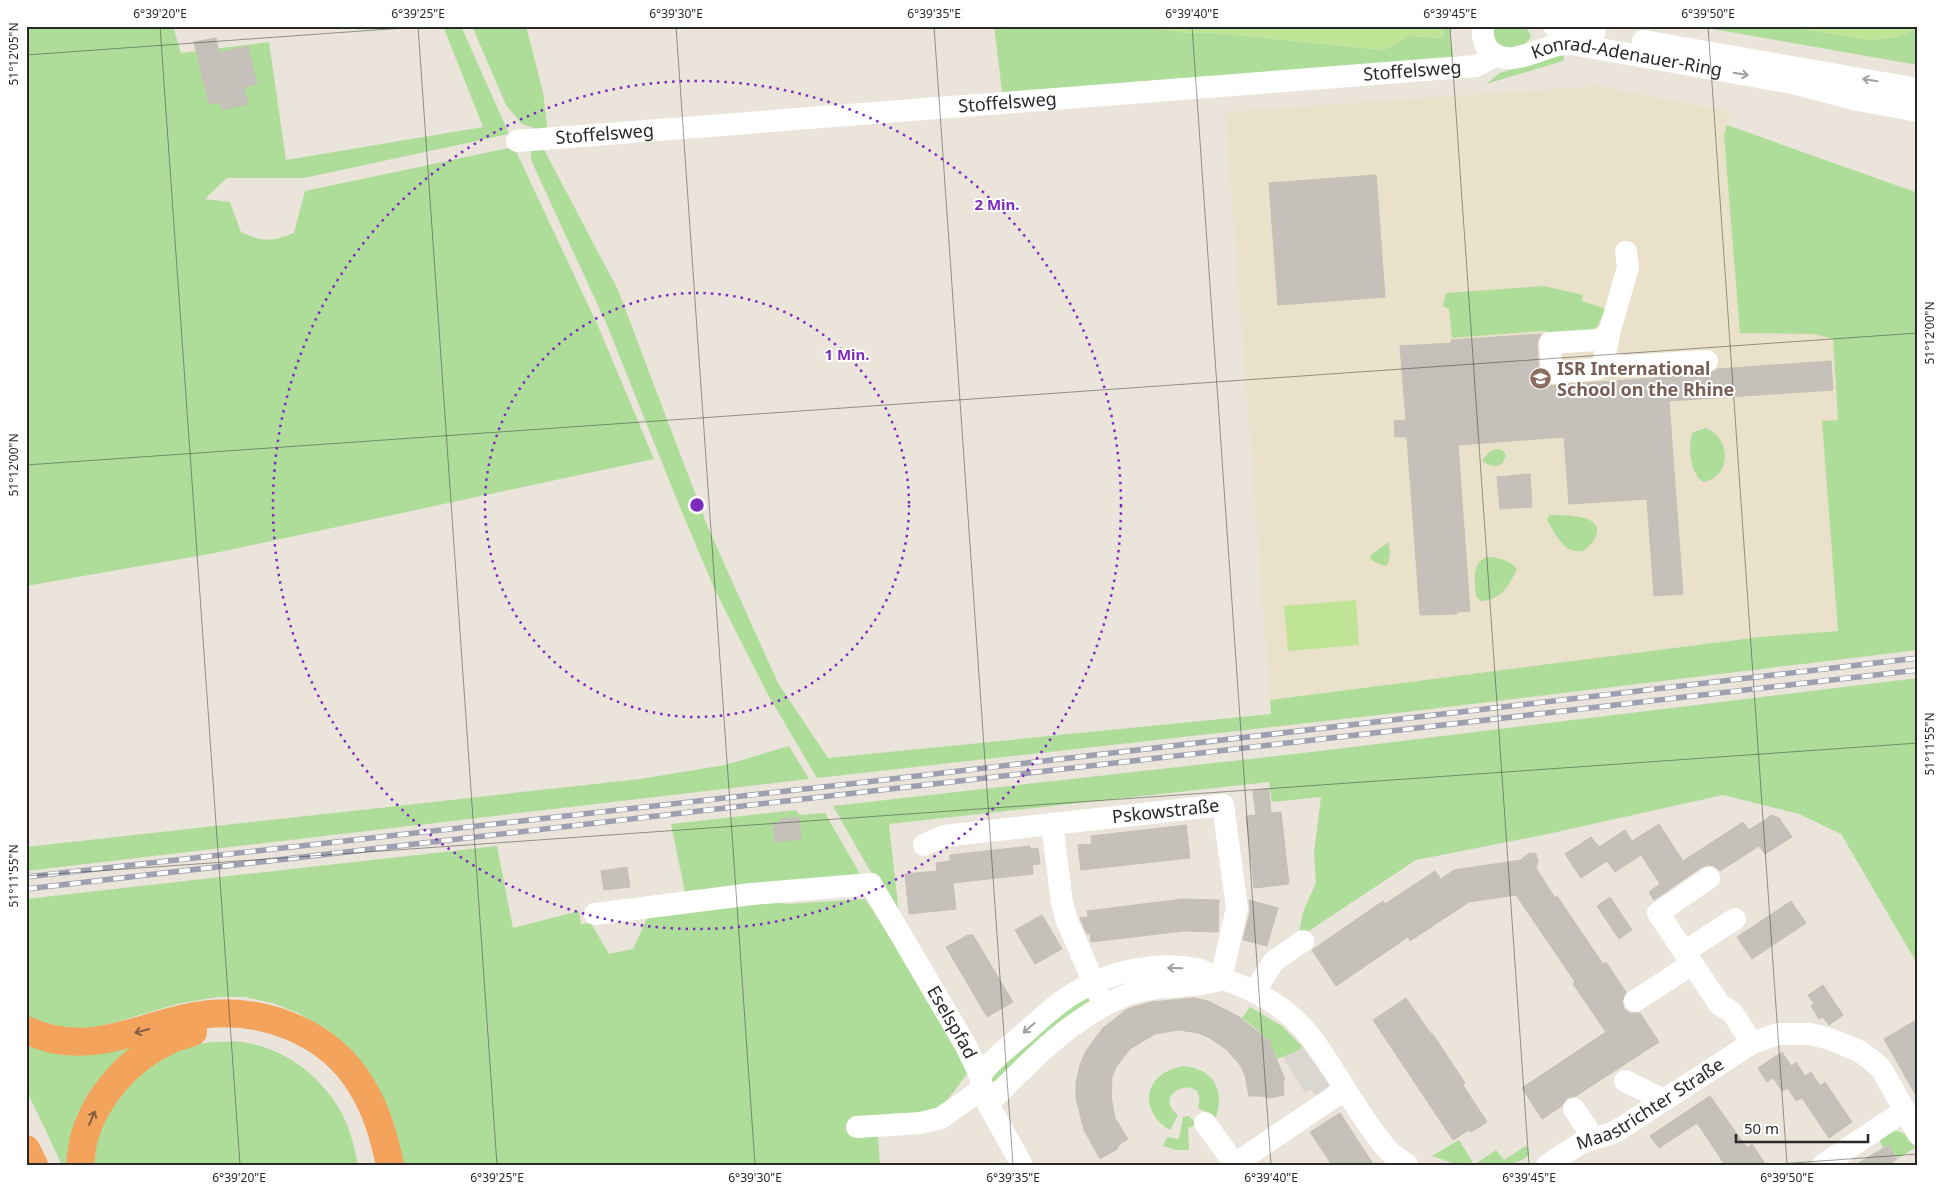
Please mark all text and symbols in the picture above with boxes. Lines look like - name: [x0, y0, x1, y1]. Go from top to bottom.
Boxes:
- text: 6°39'20"E: [133, 5, 187, 22]
- text: 6°39'25"E: [391, 5, 445, 22]
- text: 6°39'30"E: [649, 5, 703, 22]
- text: 6°39'35"E: [907, 5, 961, 22]
- text: 6°39'40"E: [1165, 5, 1219, 22]
- text: 6°39'45"E: [1423, 5, 1477, 22]
- text: 6°39'50"E: [1681, 5, 1735, 22]
- text: 51°12'05"N: [5, 22, 22, 86]
- street label: Konrad-Adenauer-Ring: [1528, 31, 1724, 81]
- street label: Stoffelsweg: [1362, 54, 1462, 86]
- one-way arrow: [1732, 70, 1748, 80]
- one-way arrow: [1862, 75, 1878, 85]
- street label: Stoffelsweg: [957, 86, 1057, 117]
- street label: Stoffelsweg: [555, 117, 655, 149]
- text: 2 Min.: [974, 194, 1020, 214]
- text: 51°12'00"N: [1921, 301, 1938, 365]
- text: 1 Min.: [824, 344, 870, 364]
- place label: ISR International School on the Rhine: [1557, 356, 1734, 401]
- school or university icon: ISR International School on the Rhine: [1529, 367, 1553, 391]
- text: 51°12'00"N: [5, 433, 22, 497]
- centre of rings: [688, 496, 706, 514]
- text: 51°11'55"N: [1921, 712, 1938, 776]
- street label: Pskowstraße: [1111, 793, 1220, 828]
- text: 51°11'55"N: [5, 844, 22, 908]
- one-way arrow: [1167, 963, 1183, 972]
- street label: Eselspfad: [922, 981, 983, 1062]
- one-way arrow: [1023, 1023, 1036, 1034]
- one-way arrow: [135, 1027, 151, 1036]
- street label: Maastrichter Straße: [1573, 1052, 1728, 1155]
- one-way arrow: [88, 1111, 98, 1126]
- scale bar: [1736, 1111, 1869, 1143]
- text: 50 m: [1744, 1118, 1779, 1138]
- text: 6°39'20"E: [212, 1169, 266, 1186]
- text: 6°39'25"E: [470, 1169, 524, 1186]
- text: 6°39'30"E: [728, 1169, 782, 1186]
- text: 6°39'35"E: [986, 1169, 1040, 1186]
- text: 6°39'40"E: [1244, 1169, 1298, 1186]
- text: 6°39'45"E: [1502, 1169, 1556, 1186]
- text: 6°39'50"E: [1760, 1169, 1814, 1186]

